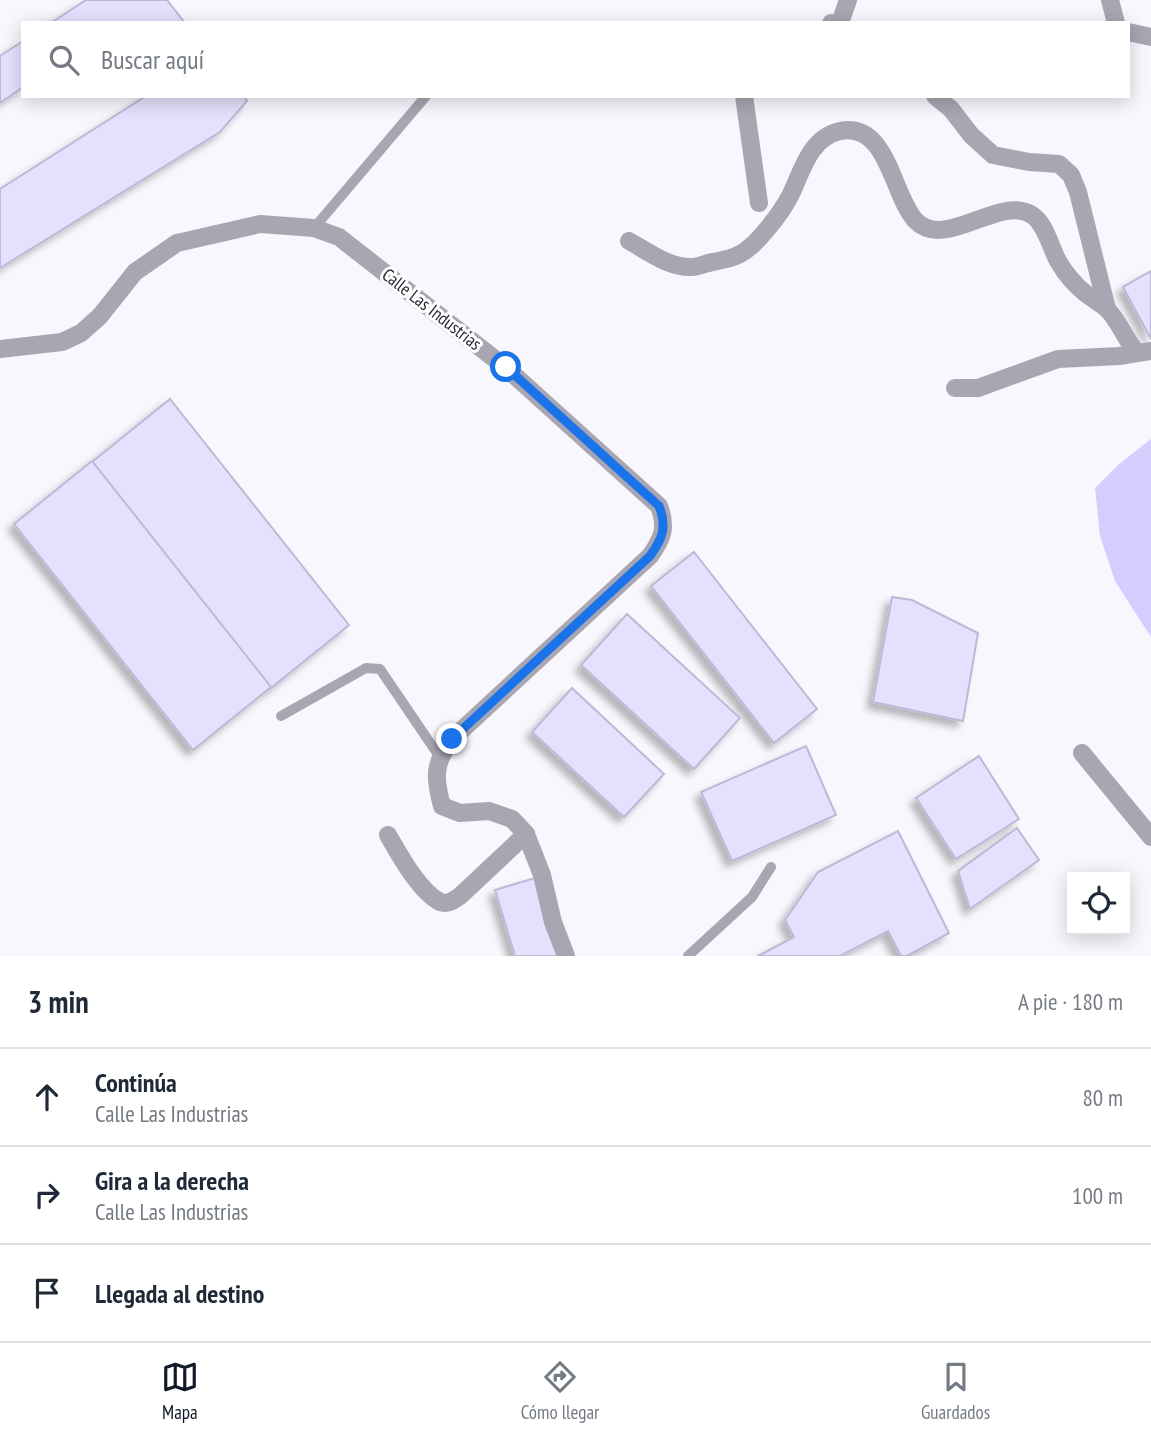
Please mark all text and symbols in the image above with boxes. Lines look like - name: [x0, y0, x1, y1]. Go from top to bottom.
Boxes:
- search box: [21, 21, 1130, 98]
- icon: search: [45, 41, 83, 79]
- text: Buscar aquí: [101, 43, 204, 76]
- street label: Calle Las Industrias: [378, 263, 486, 355]
- route start: [490, 351, 521, 382]
- route end: [436, 723, 467, 754]
- map controls: [1067, 872, 1130, 935]
- button: locate: [1067, 872, 1130, 935]
- text: 3 min: [28, 982, 89, 1021]
- text: A pie · 180 m: [1018, 987, 1123, 1016]
- text: Continúa: [95, 1066, 177, 1099]
- icon: ahead: [28, 1078, 66, 1116]
- text: 80 m: [1082, 1083, 1123, 1112]
- text: Calle Las Industrias: [95, 1099, 248, 1128]
- text: Gira a la derecha: [95, 1164, 249, 1197]
- icon: right: [28, 1176, 66, 1214]
- text: 100 m: [1072, 1181, 1123, 1210]
- text: Calle Las Industrias: [95, 1197, 248, 1226]
- icon: arrive: [28, 1274, 66, 1312]
- text: Llegada al destino: [95, 1277, 264, 1310]
- tab: Mapa: [161, 1358, 199, 1424]
- tab: Cómo llegar: [521, 1358, 599, 1424]
- tab: Guardados: [921, 1358, 990, 1424]

